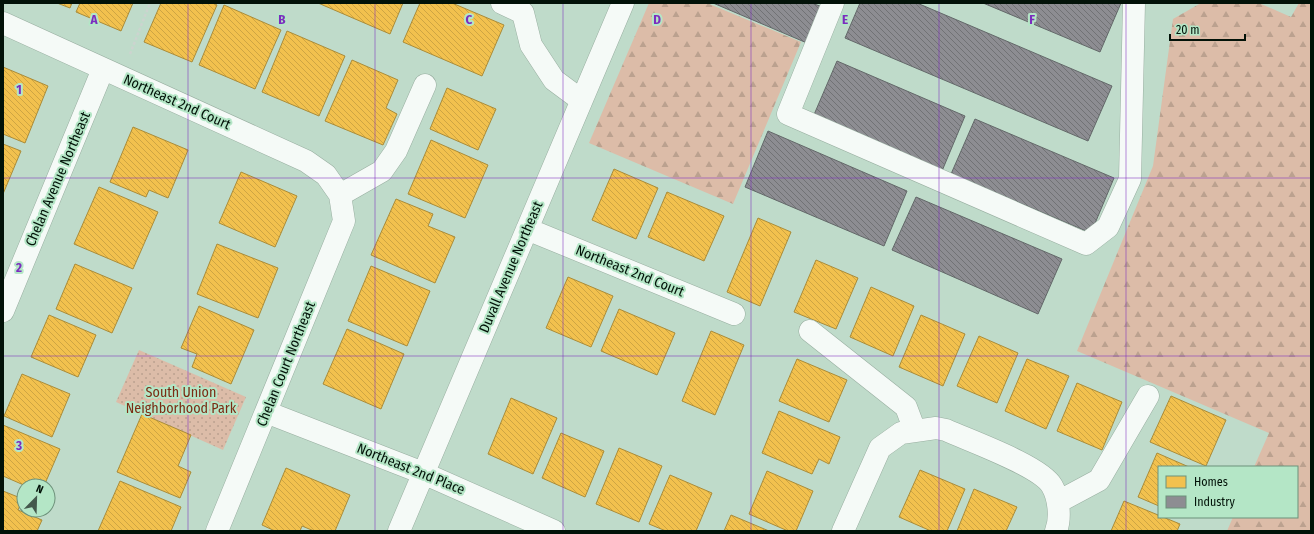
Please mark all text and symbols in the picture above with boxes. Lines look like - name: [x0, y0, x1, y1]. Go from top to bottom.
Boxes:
- text: A: [89, 12, 98, 27]
- text: B: [278, 12, 286, 27]
- text: C: [466, 12, 473, 27]
- text: D: [653, 12, 661, 27]
- text: E: [842, 12, 848, 27]
- text: F: [1029, 12, 1035, 27]
- scale bar: [1170, 16, 1245, 42]
- text: 20 m: [1176, 23, 1200, 37]
- street label: Northeast 2nd Court: [121, 71, 234, 133]
- text: 1: [16, 82, 22, 97]
- street label: Chelan Avenue Northeast: [22, 109, 94, 249]
- street label: Duvall Avenue Northeast: [476, 198, 547, 335]
- street label: Northeast 2nd Court: [573, 241, 687, 301]
- text: 2: [15, 260, 22, 275]
- street label: Chelan Court Northeast: [253, 299, 319, 429]
- park label: South Union Neighborhood Park: [126, 384, 237, 417]
- text: 3: [15, 438, 22, 453]
- street label: Northeast 2nd Place: [355, 440, 467, 498]
- legend: [1158, 466, 1298, 518]
- text: Homes: [1194, 475, 1228, 489]
- north arrow: [16, 478, 56, 518]
- text: N: [34, 482, 45, 497]
- text: Industry: [1194, 495, 1235, 509]

